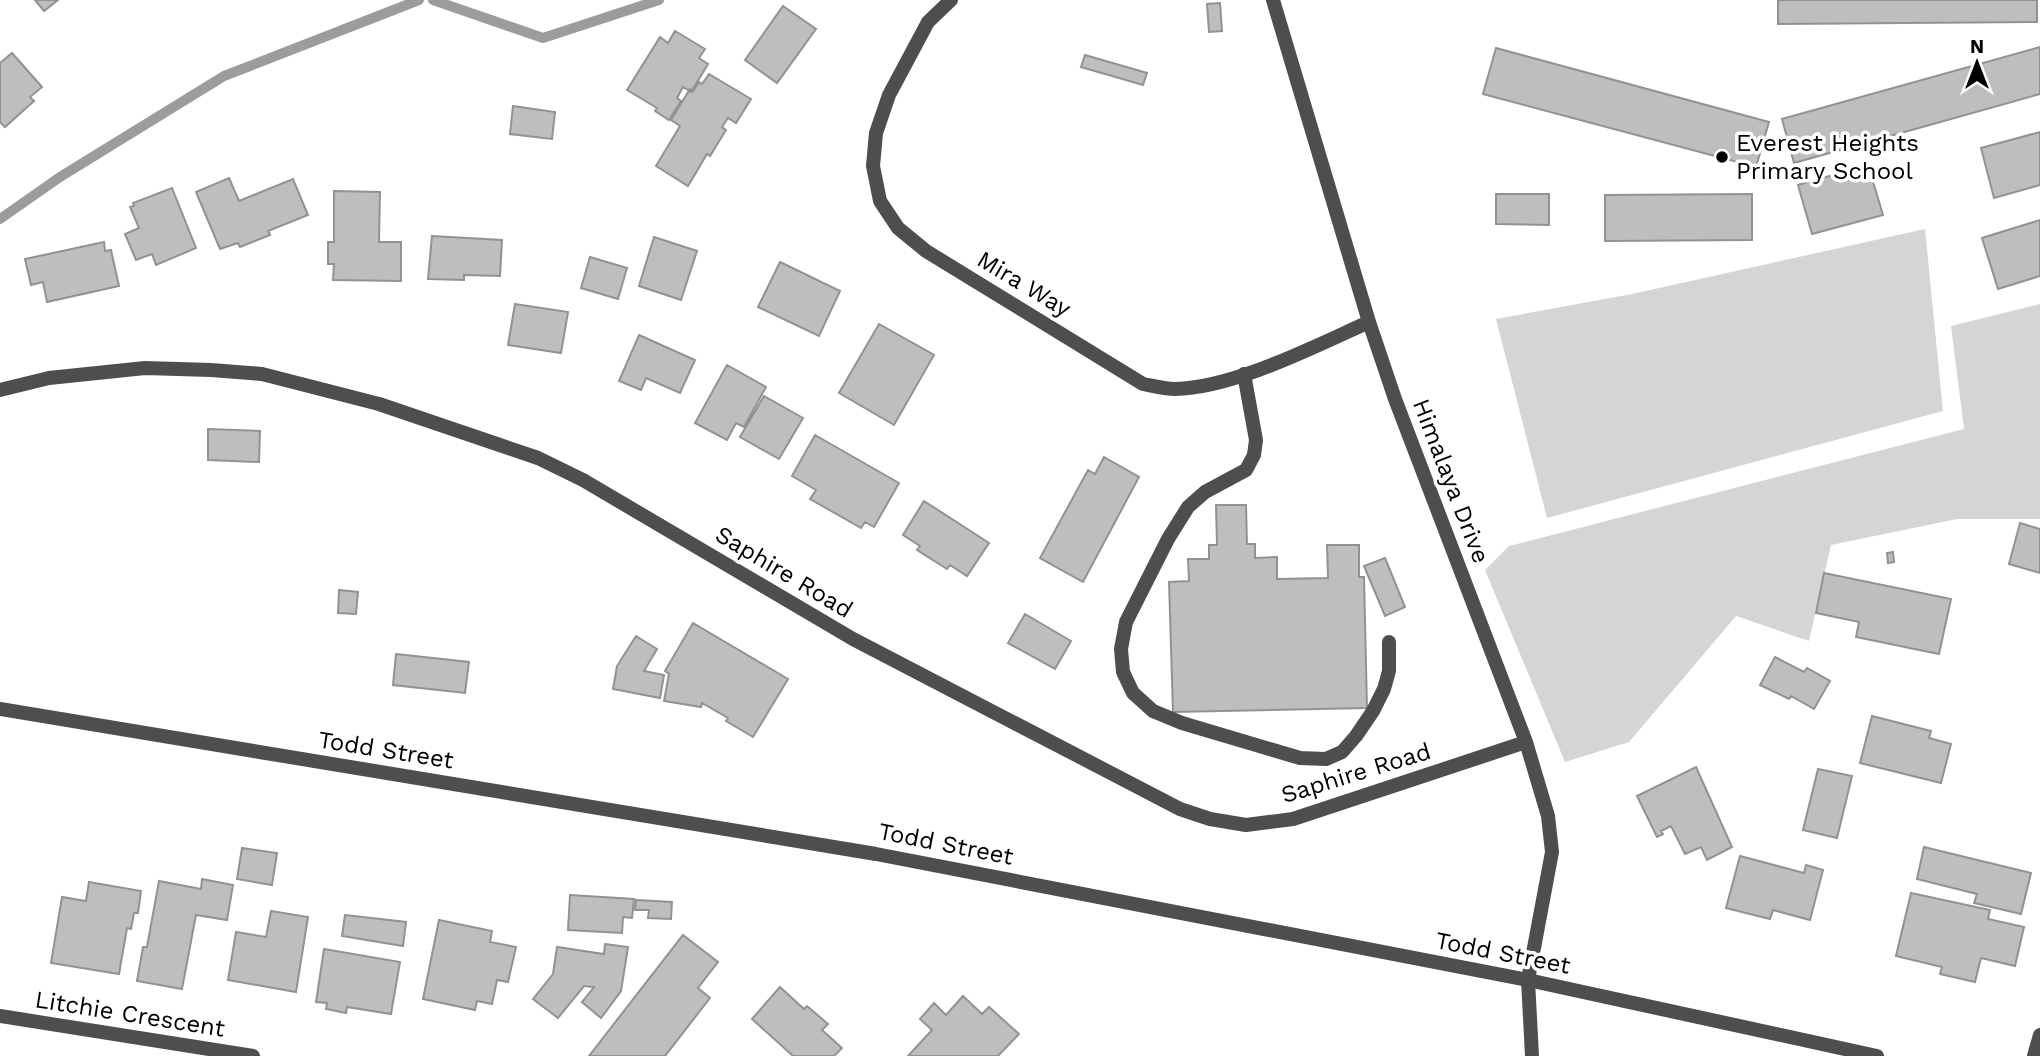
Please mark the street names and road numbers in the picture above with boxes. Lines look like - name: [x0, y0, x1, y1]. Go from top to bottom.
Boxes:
- street label: Mira Way: [972, 245, 1076, 323]
- street label: Himalaya Drive: [1407, 395, 1495, 567]
- street label: Saphire Road: [710, 520, 858, 624]
- street label: Todd Street: [316, 725, 456, 775]
- street label: Saphire Road: [1278, 737, 1434, 809]
- street label: Todd Street: [876, 817, 1016, 871]
- street label: Todd Street: [1433, 926, 1573, 980]
- street label: Litchie Crescent: [33, 985, 227, 1043]

